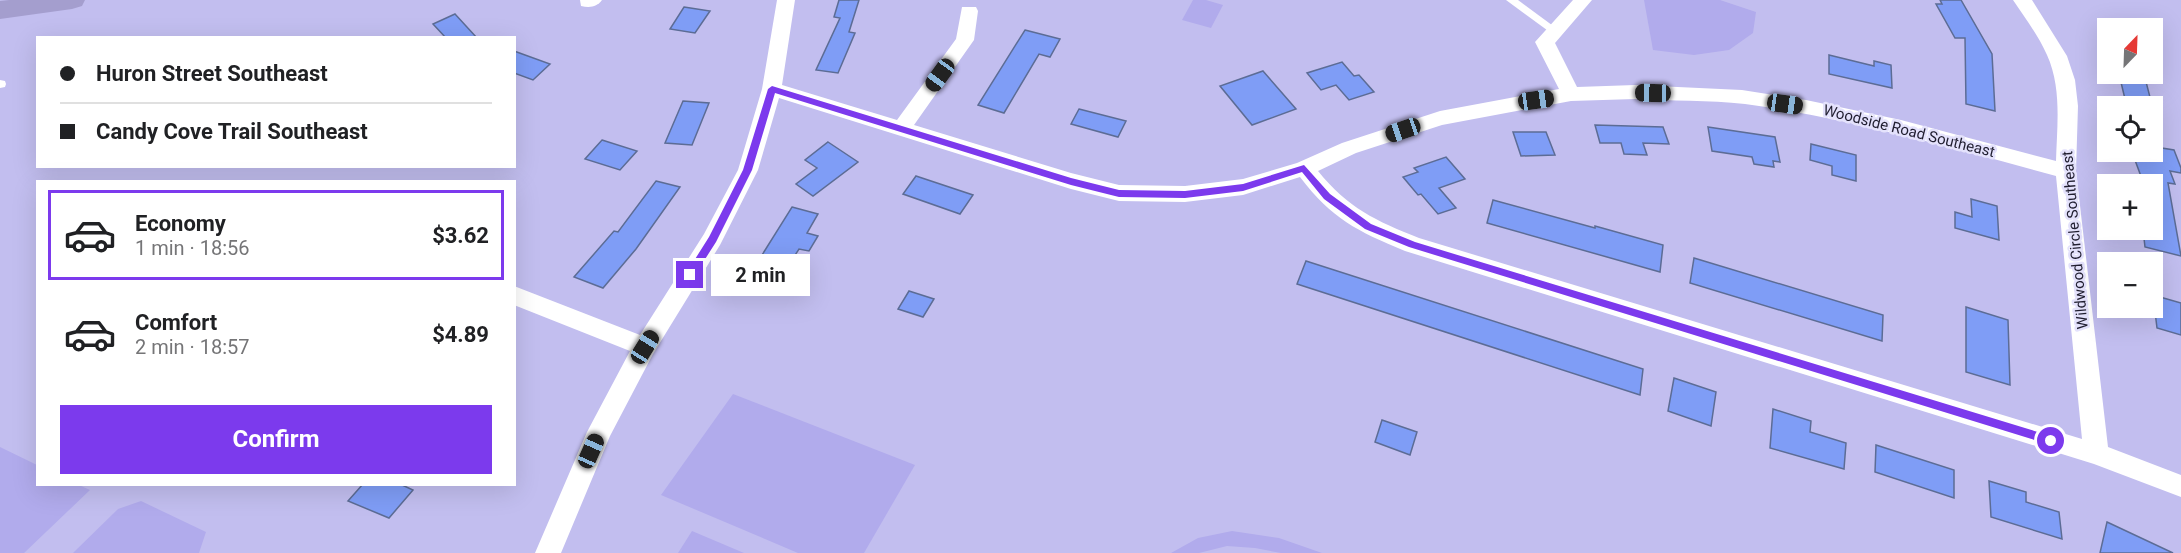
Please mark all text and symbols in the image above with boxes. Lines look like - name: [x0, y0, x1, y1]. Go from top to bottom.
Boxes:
- north arrow: [2097, 18, 2163, 84]
- map controls: [2097, 18, 2163, 318]
- car: [922, 55, 958, 95]
- text: Huron Street Southeast: [96, 61, 328, 86]
- car: [1635, 84, 1671, 102]
- car: [1517, 89, 1555, 111]
- car: [1766, 93, 1804, 115]
- button: locate: [2097, 96, 2163, 162]
- street label: Woodside Road Southeast: [1821, 101, 1997, 161]
- car: [1383, 116, 1423, 144]
- text: Candy Cove Trail Southeast: [96, 119, 368, 144]
- street label: Wildwood Circle Southeast: [2058, 150, 2092, 330]
- button: +: [2097, 174, 2163, 240]
- icon: car: [63, 208, 117, 262]
- text: Economy: [135, 211, 226, 236]
- text: $3.62: [432, 223, 489, 248]
- text: 1 min · 18:56: [135, 236, 250, 260]
- button: −: [2097, 252, 2163, 318]
- callout: 2 min: [711, 254, 810, 296]
- route end: [676, 261, 703, 288]
- text: 2 min: [735, 263, 786, 287]
- icon: car: [63, 307, 117, 361]
- text: Comfort: [135, 310, 217, 335]
- text: $4.89: [432, 322, 489, 347]
- car: [628, 327, 662, 367]
- text: 2 min · 18:57: [135, 335, 250, 359]
- button: Confirm: [60, 405, 492, 474]
- route start: [2037, 427, 2064, 454]
- car: [575, 431, 607, 471]

